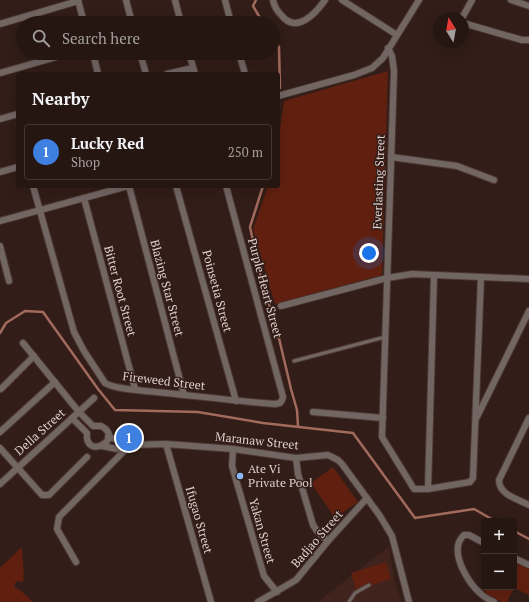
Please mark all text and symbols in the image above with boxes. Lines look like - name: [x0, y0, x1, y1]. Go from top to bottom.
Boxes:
- north arrow: [433, 12, 469, 48]
- search box: [16, 16, 280, 60]
- icon: search: [30, 27, 52, 49]
- text: Search here: [62, 28, 140, 48]
- text: Nearby: [32, 87, 90, 110]
- text: Lucky Red: [71, 133, 144, 153]
- street label: Everlasting Street: [369, 134, 388, 230]
- text: 1: [42, 143, 50, 161]
- text: 250 m: [228, 143, 263, 161]
- text: Shop: [71, 153, 100, 171]
- street label: Purple Heart Street: [245, 236, 286, 340]
- street label: Blazing Star Street: [147, 238, 188, 338]
- your location: [359, 243, 379, 263]
- street label: Bitter Root Street: [101, 244, 140, 338]
- street label: Poinsetia Street: [199, 248, 236, 334]
- street label: Fireweed Street: [122, 368, 207, 393]
- street label: Della Street: [11, 405, 68, 458]
- pin: 1: [116, 423, 142, 453]
- street label: Maranaw Street: [214, 429, 300, 452]
- place label: Ate Vi Private Pool: [248, 461, 313, 490]
- marker: Ate Vi Private Pool: [235, 471, 245, 481]
- street label: Ifugao Street: [183, 485, 216, 556]
- street label: Yakan Street: [246, 497, 279, 566]
- street label: Badjao Street: [288, 506, 346, 570]
- map controls: [481, 518, 517, 590]
- button: +: [481, 518, 517, 554]
- button: −: [481, 554, 517, 590]

